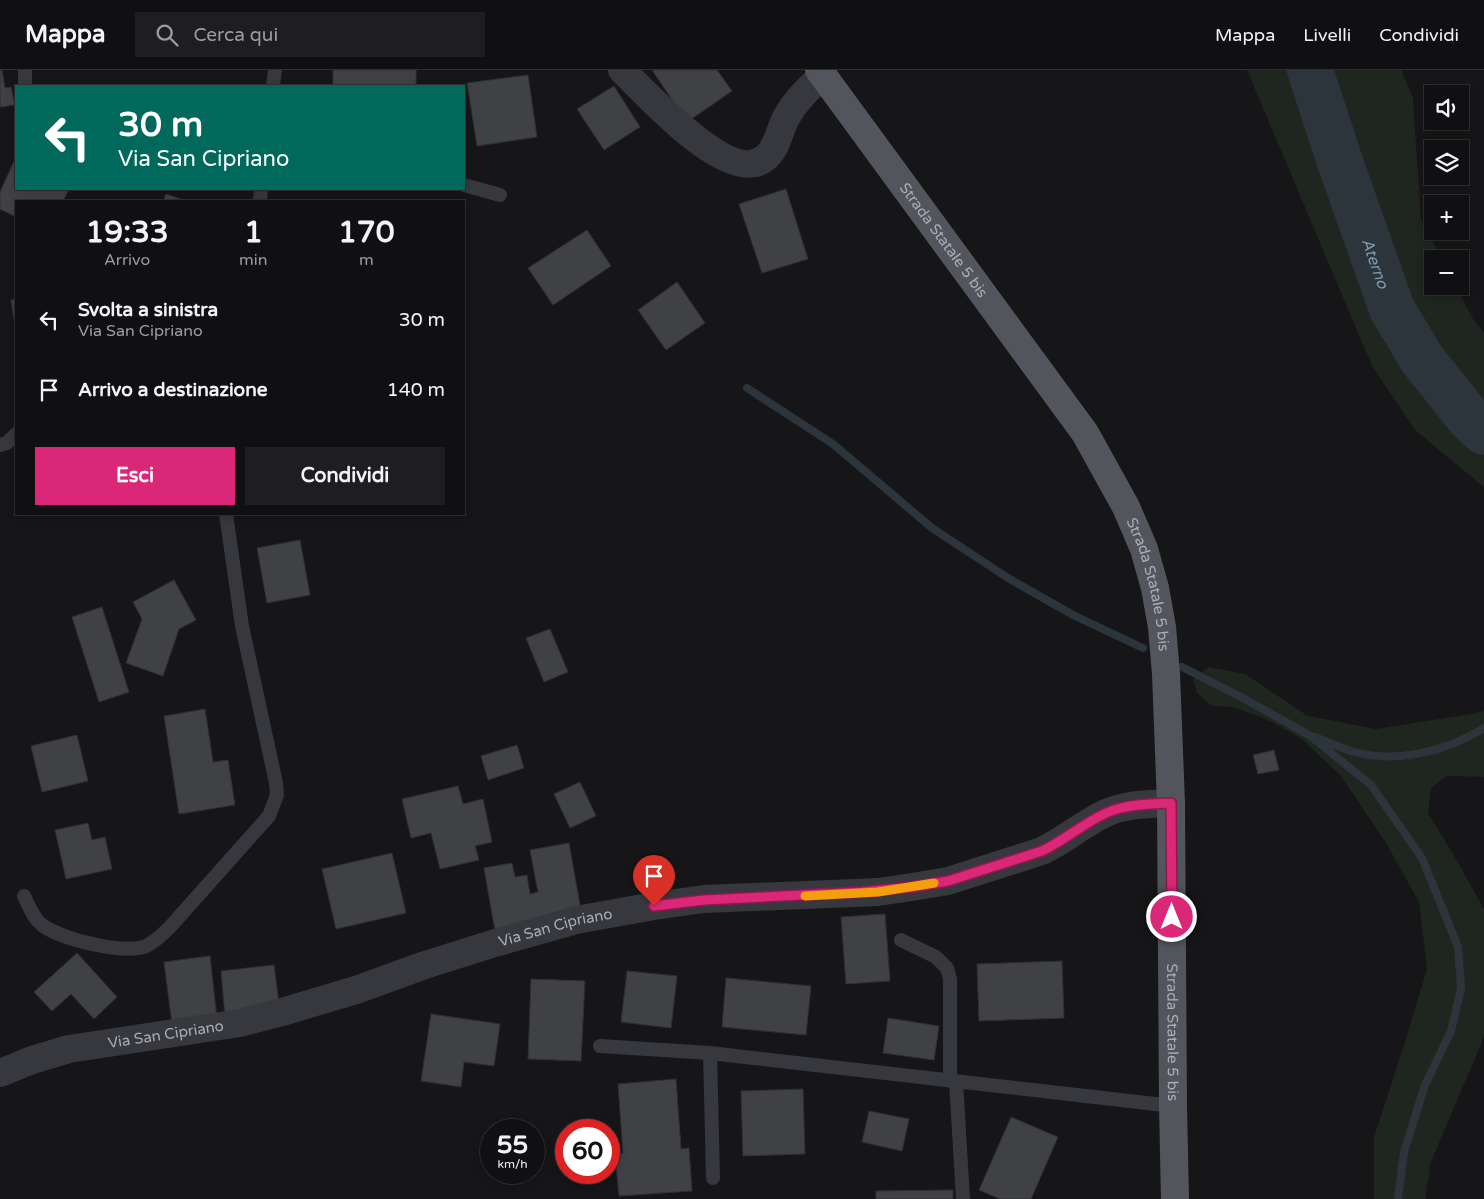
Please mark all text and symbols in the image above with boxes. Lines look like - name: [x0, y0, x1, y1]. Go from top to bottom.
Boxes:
- search box: [135, 12, 485, 57]
- text: Mappa: [25, 20, 105, 49]
- icon: search: [153, 21, 181, 49]
- text: Cerca qui: [193, 24, 278, 46]
- text: Mappa: [1215, 24, 1275, 46]
- text: Livelli: [1303, 24, 1351, 46]
- text: Condividi: [1379, 24, 1459, 46]
- map controls: [1424, 85, 1469, 295]
- button: sound: [1424, 85, 1469, 130]
- text: 30 m: [118, 104, 203, 146]
- icon: left: [35, 105, 100, 170]
- button: layers: [1424, 140, 1469, 185]
- text: Via San Cipriano: [118, 146, 289, 172]
- street label: Strada Statale 5 bis: [896, 179, 992, 301]
- button: +: [1424, 195, 1469, 240]
- text: 19:33: [85, 214, 169, 251]
- text: 1: [244, 214, 263, 251]
- text: 170: [338, 214, 395, 251]
- water label: Aterno: [1357, 235, 1393, 293]
- text: Arrivo: [104, 250, 150, 270]
- text: min: [239, 250, 268, 270]
- text: m: [359, 250, 374, 270]
- button: −: [1424, 250, 1469, 295]
- text: Svolta a sinistra: [78, 299, 218, 321]
- icon: left: [35, 306, 63, 334]
- text: 30 m: [399, 309, 445, 331]
- text: Via San Cipriano: [78, 321, 203, 341]
- icon: arrive: [35, 376, 63, 404]
- text: Arrivo a destinazione: [78, 379, 268, 401]
- text: 140 m: [387, 379, 445, 401]
- button: Esci: [35, 447, 235, 505]
- button: Condividi: [245, 447, 445, 505]
- street label: Strada Statale 5 bis: [1123, 515, 1173, 652]
- pin: [633, 855, 675, 906]
- icon: arrive: [640, 862, 668, 890]
- position arrow: [1145, 890, 1197, 942]
- street label: Via San Cipriano: [496, 905, 614, 951]
- street label: Strada Statale 5 bis: [1163, 963, 1182, 1101]
- street label: Via San Cipriano: [107, 1017, 225, 1052]
- speed limit sign: 60: [555, 1119, 620, 1184]
- text: 55: [497, 1130, 528, 1160]
- text: km/h: [497, 1157, 528, 1171]

